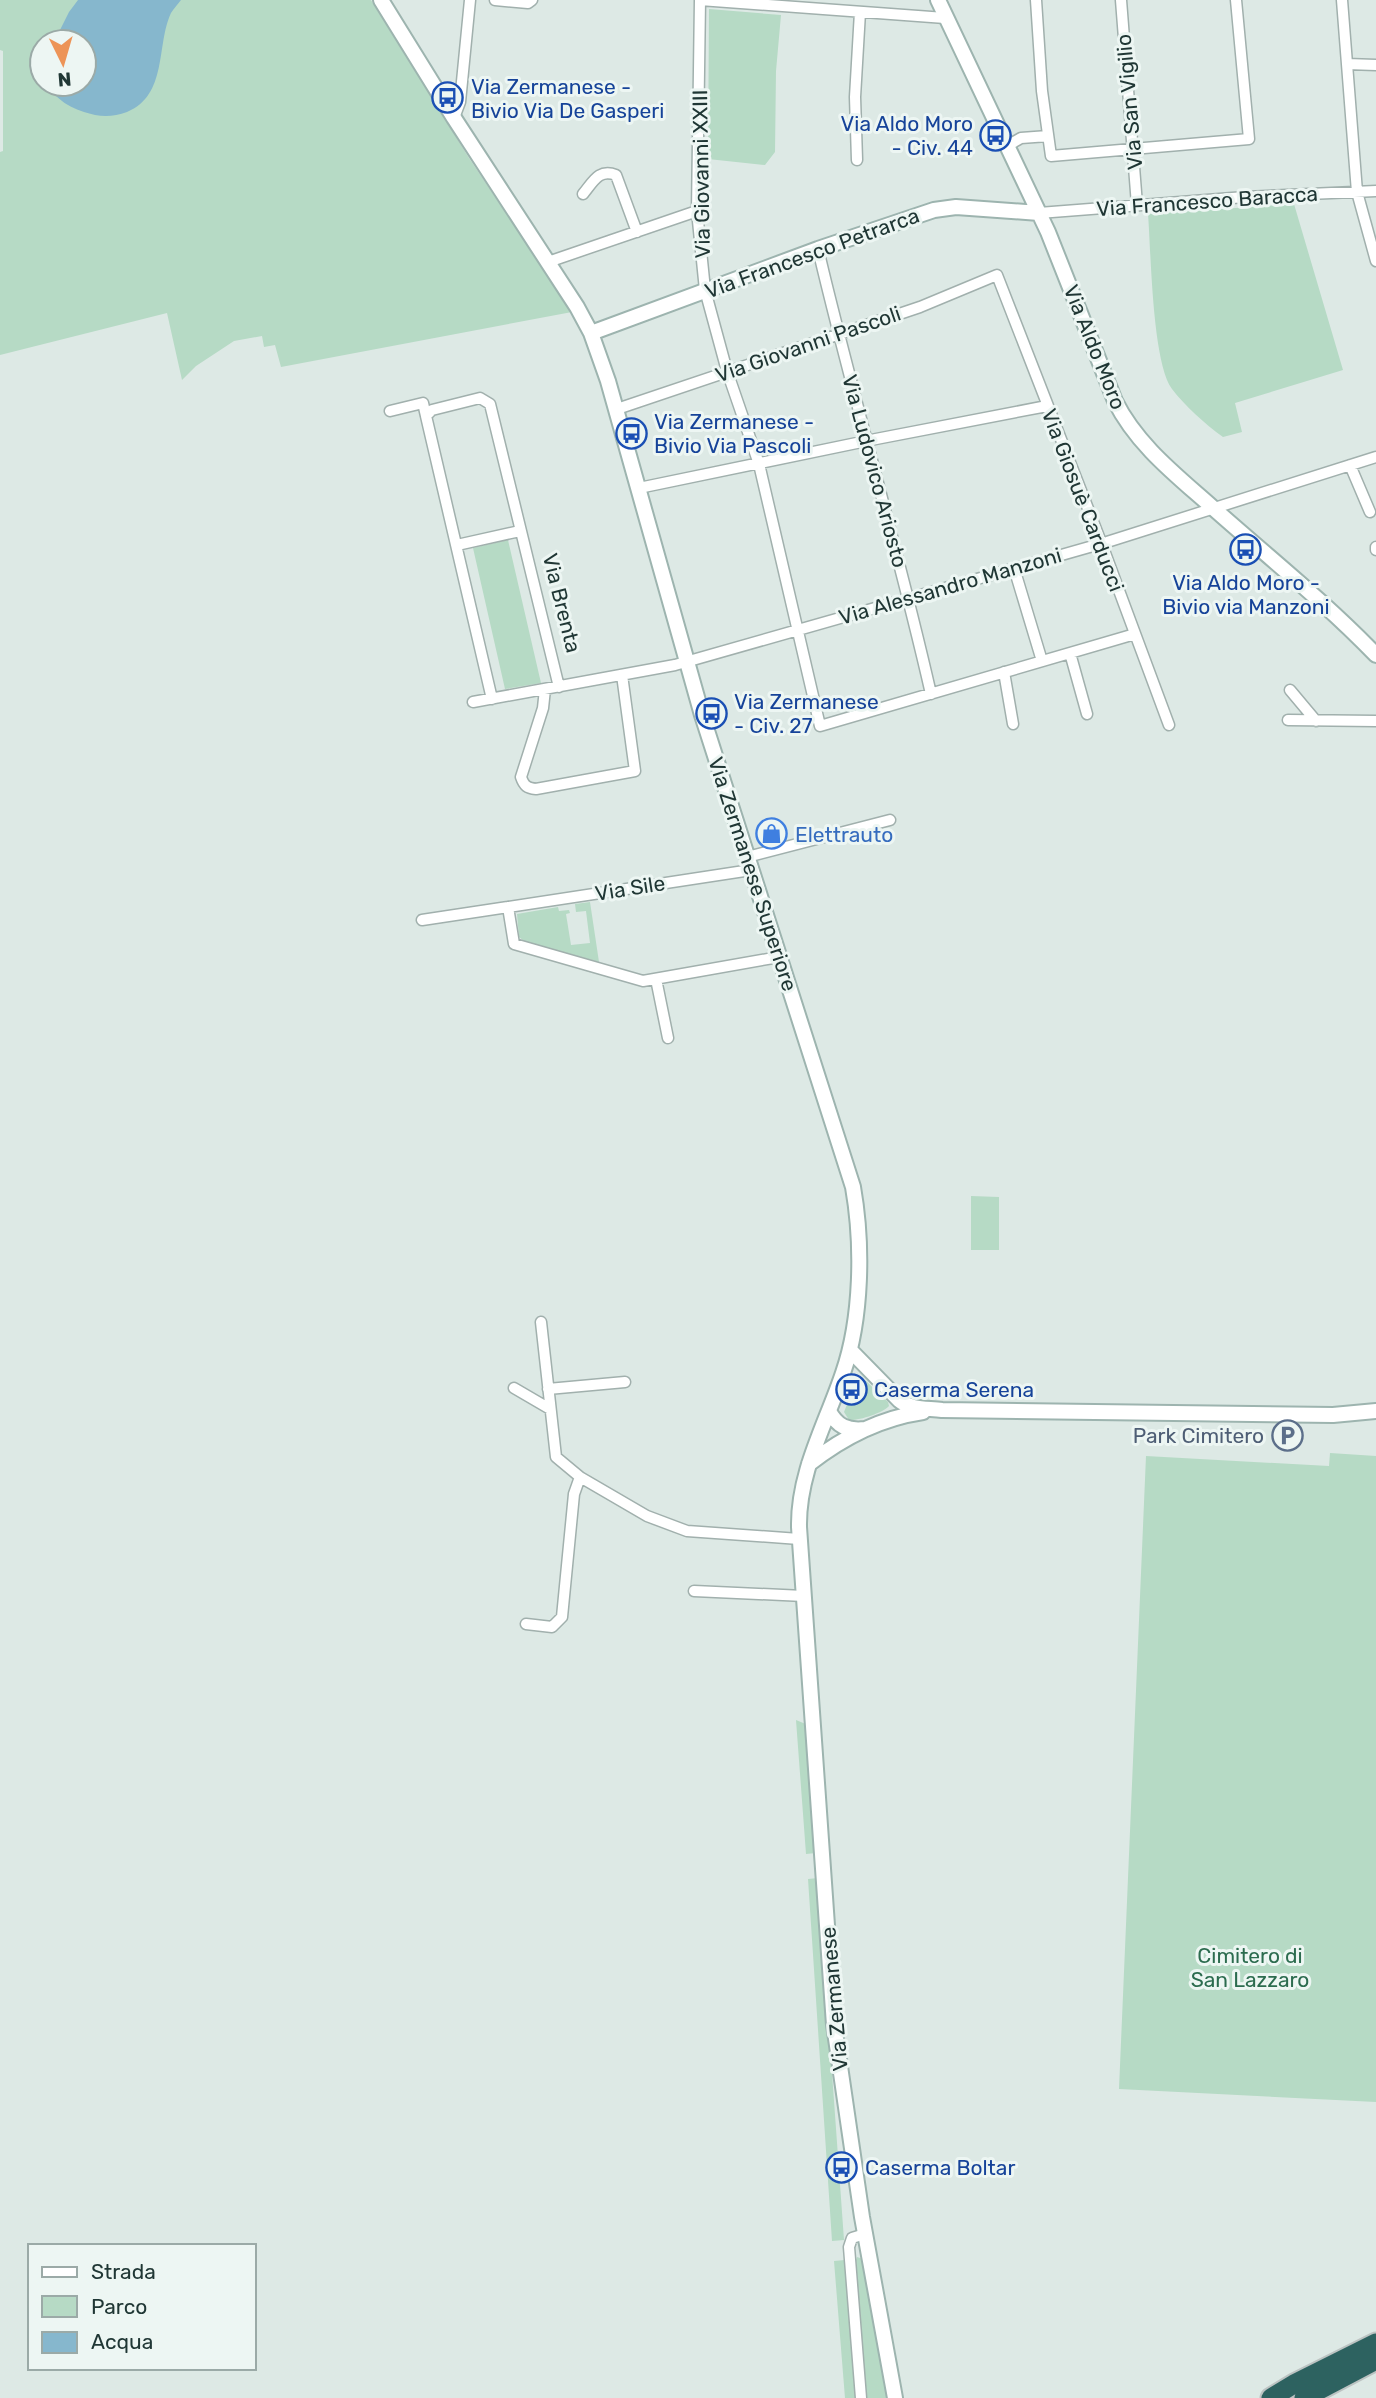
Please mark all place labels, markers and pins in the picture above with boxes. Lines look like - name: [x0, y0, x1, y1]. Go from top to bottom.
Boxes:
- place label: Via Zermanese - Bivio Via De Gasperi: [471, 74, 664, 123]
- bus stop icon: Via Zermanese - Bivio Via De Gasperi: [431, 81, 465, 115]
- place label: Via Aldo Moro - Civ. 44: [841, 111, 973, 160]
- bus stop icon: Via Aldo Moro - Civ. 44: [979, 118, 1013, 152]
- place label: Via Zermanese - Bivio Via Pascoli: [654, 409, 814, 458]
- bus stop icon: Via Zermanese - Bivio Via Pascoli: [614, 416, 648, 450]
- bus stop icon: Via Aldo Moro - Bivio via Manzoni: [1229, 533, 1263, 567]
- place label: Via Aldo Moro - Bivio via Manzoni: [1162, 570, 1330, 619]
- place label: Via Zermanese - Civ. 27: [734, 689, 879, 738]
- bus stop icon: Via Zermanese - Civ. 27: [694, 696, 728, 730]
- shop icon: Elettrauto: [755, 817, 789, 851]
- place label: Elettrauto: [795, 822, 893, 847]
- bus stop icon: Caserma Serena: [834, 1372, 868, 1406]
- place label: Caserma Serena: [874, 1377, 1034, 1402]
- parking icon: Park Cimitero: [1270, 1418, 1304, 1452]
- place label: Park Cimitero: [1133, 1423, 1264, 1448]
- bus stop icon: Caserma Boltar: [825, 2150, 859, 2184]
- place label: Caserma Boltar: [865, 2155, 1015, 2180]

